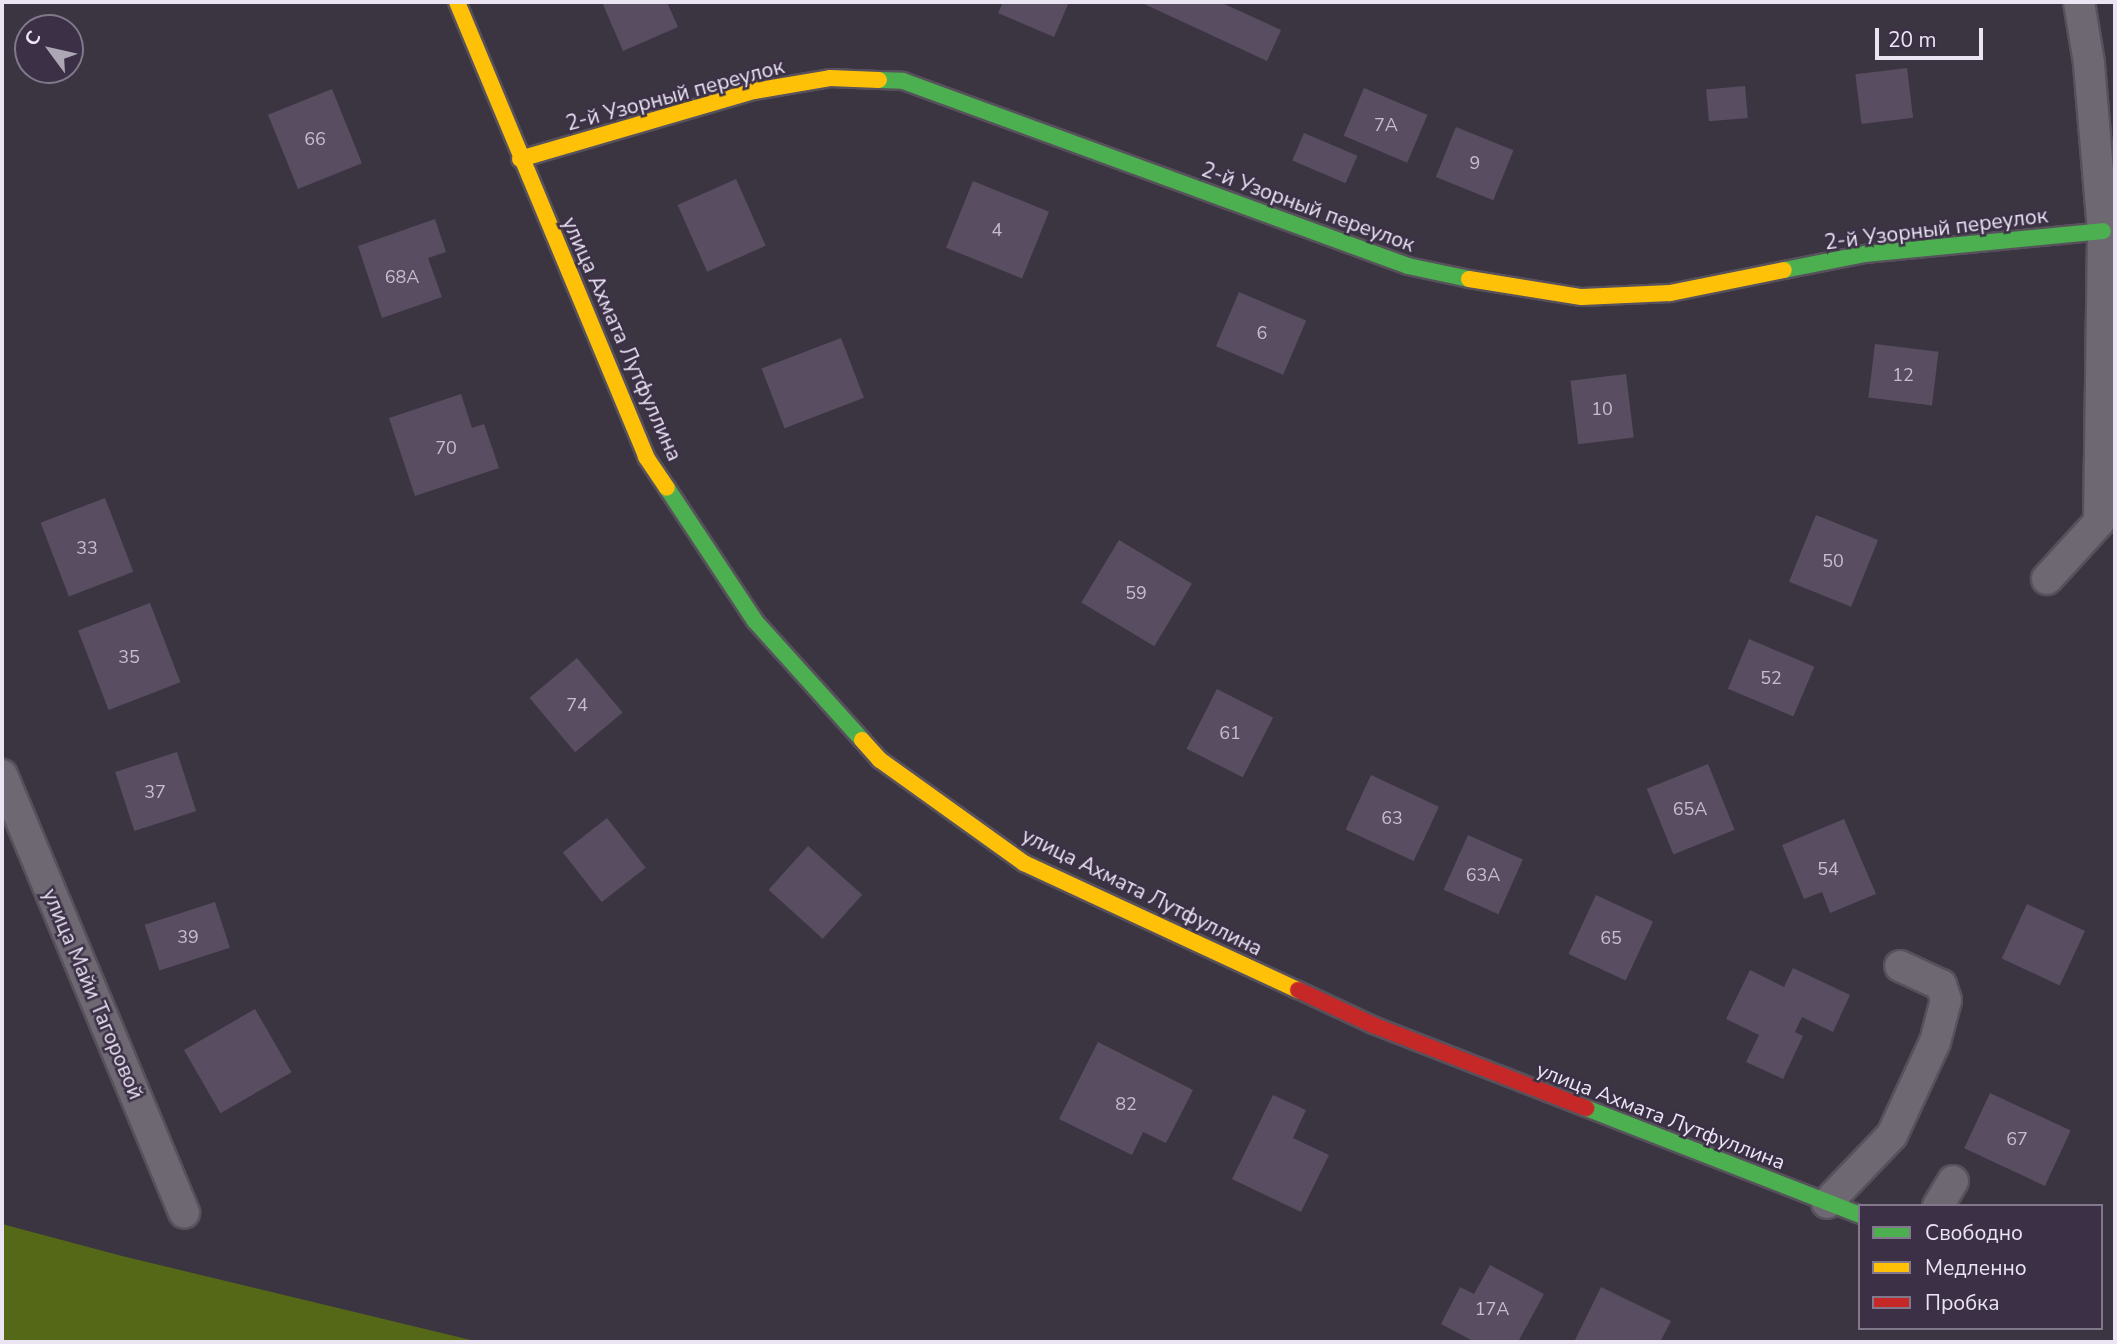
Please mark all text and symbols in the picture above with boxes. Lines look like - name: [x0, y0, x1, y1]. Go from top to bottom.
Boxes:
- north arrow: [14, 14, 84, 84]
- scale bar: [1879, 14, 1988, 58]
- text: С: [19, 26, 47, 51]
- text: 20 m: [1888, 26, 1937, 54]
- street label: 2-й Узорный переулок: [563, 54, 787, 136]
- house number: 7А: [1374, 114, 1398, 136]
- house number: 66: [304, 128, 326, 150]
- house number: 9: [1470, 152, 1480, 174]
- street label: 2-й Узорный переулок: [1198, 157, 1418, 257]
- street label: 2-й Узорный переулок: [1823, 203, 2049, 255]
- street label: улица Ахмата Лутфуллина: [557, 213, 687, 465]
- house number: 4: [992, 219, 1002, 241]
- house number: 68А: [385, 266, 419, 288]
- house number: 6: [1257, 322, 1267, 344]
- house number: 12: [1892, 364, 1914, 386]
- house number: 10: [1591, 398, 1613, 420]
- house number: 70: [435, 437, 457, 459]
- house number: 33: [76, 537, 98, 559]
- house number: 50: [1822, 550, 1844, 572]
- house number: 59: [1125, 582, 1147, 604]
- house number: 35: [118, 646, 140, 668]
- house number: 52: [1760, 667, 1782, 689]
- house number: 74: [566, 694, 588, 716]
- house number: 61: [1219, 722, 1241, 744]
- house number: 37: [144, 781, 166, 803]
- house number: 65А: [1673, 798, 1707, 820]
- house number: 63: [1381, 807, 1403, 829]
- street label: улица Ахмата Лутфуллина: [1018, 823, 1266, 961]
- house number: 54: [1817, 858, 1839, 880]
- house number: 63А: [1466, 864, 1500, 886]
- street label: улица Майи Тагоровой: [37, 885, 149, 1103]
- house number: 39: [177, 926, 199, 948]
- house number: 65: [1600, 927, 1622, 949]
- street label: улица Ахмата Лутфуллина: [1533, 1057, 1789, 1175]
- house number: 82: [1115, 1093, 1137, 1115]
- house number: 67: [2006, 1128, 2028, 1150]
- legend: [1858, 1204, 2103, 1330]
- text: Свободно: [1925, 1219, 2023, 1247]
- text: Медленно: [1925, 1254, 2027, 1282]
- text: Пробка: [1925, 1289, 1999, 1317]
- house number: 17А: [1475, 1298, 1509, 1320]

